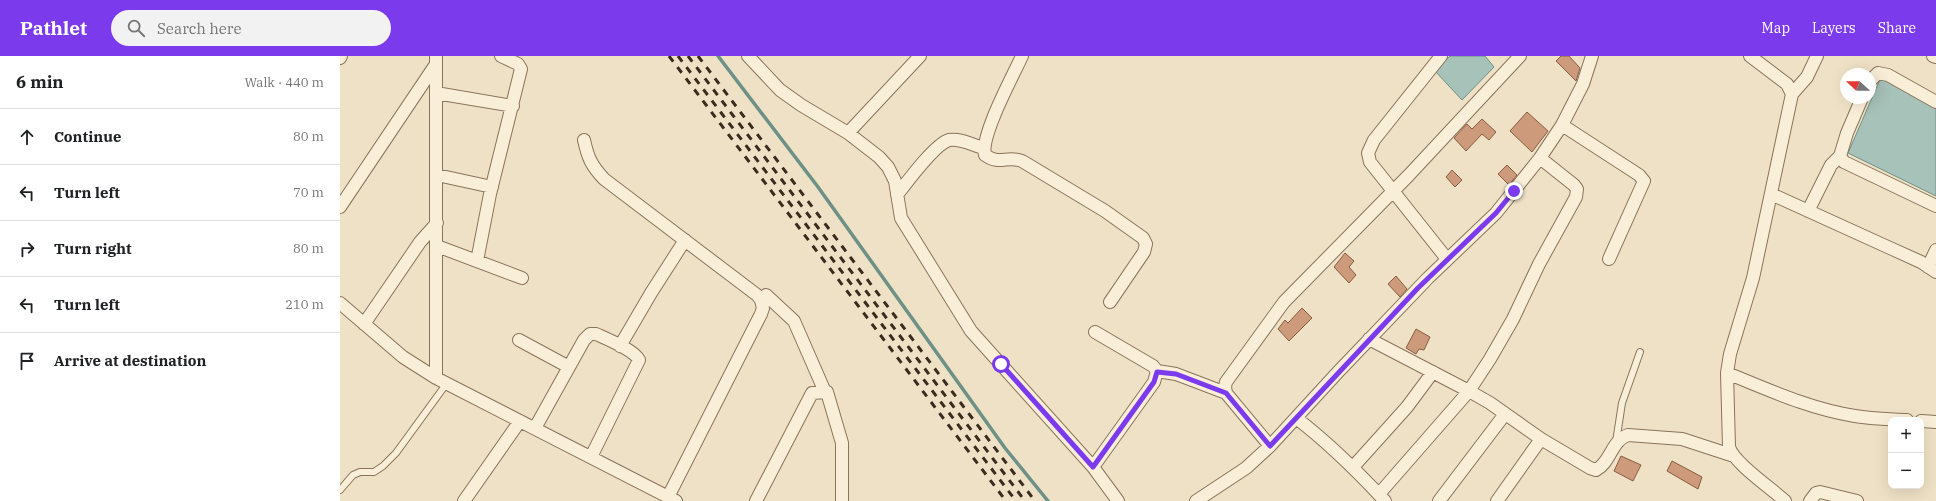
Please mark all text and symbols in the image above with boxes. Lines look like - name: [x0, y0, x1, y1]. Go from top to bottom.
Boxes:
- search box: [111, 10, 391, 46]
- text: Pathlet: [20, 16, 87, 40]
- icon: search: [125, 17, 147, 39]
- text: Search here: [157, 19, 242, 38]
- text: Map: [1762, 19, 1790, 37]
- text: Layers: [1812, 19, 1856, 37]
- text: Share: [1878, 19, 1916, 37]
- north arrow: [1840, 68, 1876, 104]
- text: 6 min: [16, 71, 64, 93]
- text: Walk · 440 m: [245, 74, 324, 91]
- icon: ahead: [16, 126, 38, 148]
- text: Continue: [54, 127, 121, 146]
- text: 80 m: [293, 128, 324, 145]
- icon: left: [16, 182, 38, 204]
- route end: [1505, 182, 1523, 200]
- text: Turn left: [54, 183, 120, 202]
- text: 70 m: [293, 184, 324, 201]
- icon: right: [16, 238, 38, 260]
- text: Turn right: [54, 239, 132, 258]
- text: 80 m: [293, 240, 324, 257]
- icon: left: [16, 294, 38, 316]
- text: Turn left: [54, 295, 120, 314]
- text: 210 m: [285, 296, 324, 313]
- icon: arrive: [16, 350, 38, 372]
- text: Arrive at destination: [54, 351, 206, 370]
- route start: [992, 355, 1010, 373]
- map controls: [1888, 417, 1924, 489]
- button: +: [1888, 417, 1924, 453]
- button: −: [1888, 453, 1924, 489]

